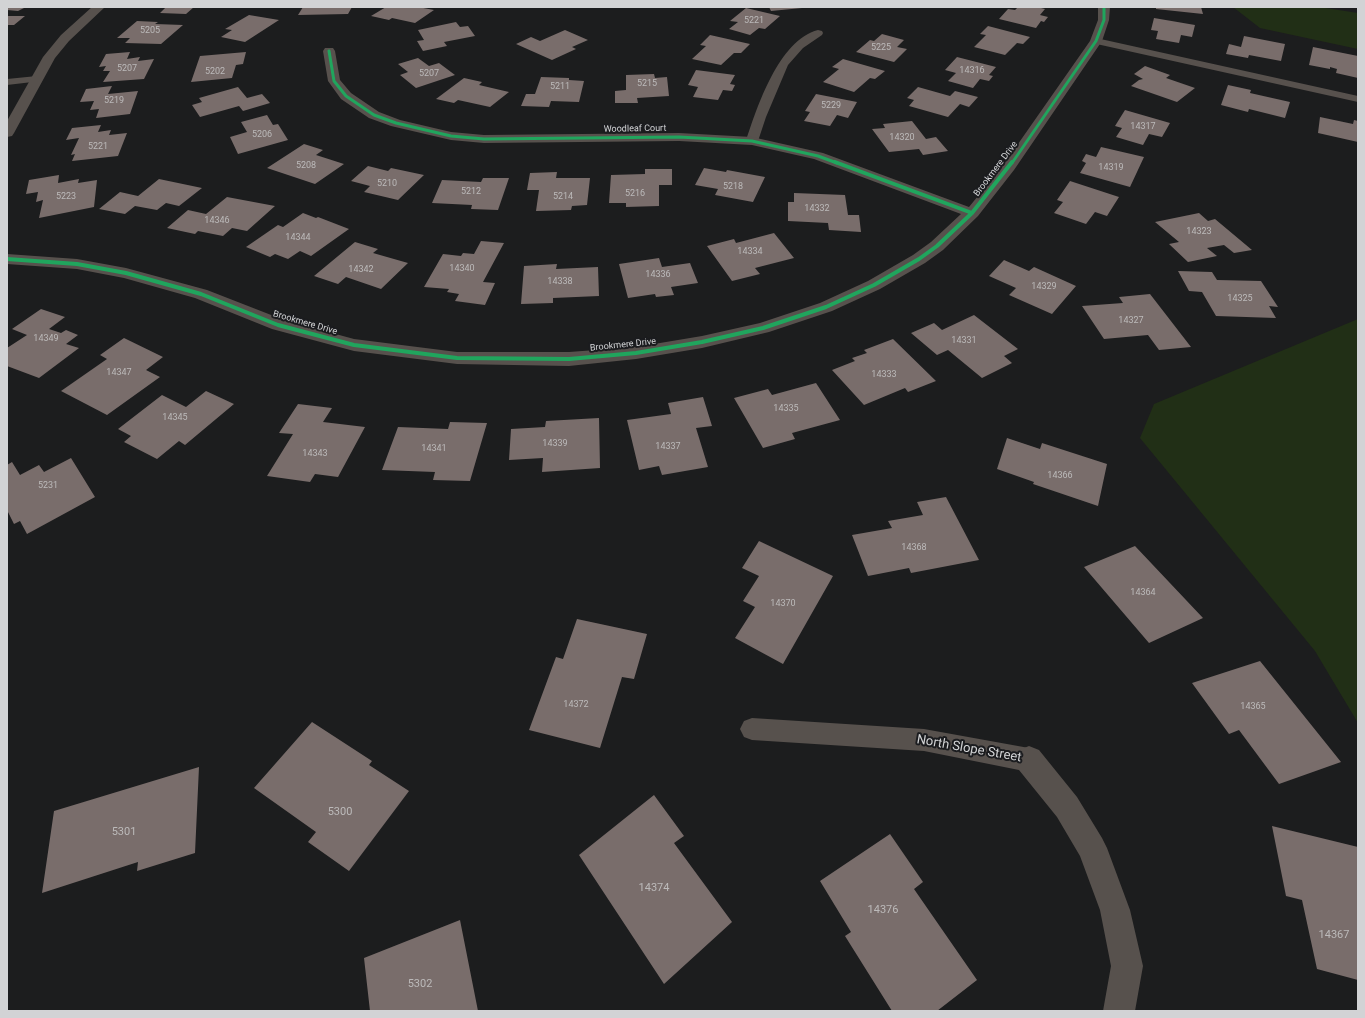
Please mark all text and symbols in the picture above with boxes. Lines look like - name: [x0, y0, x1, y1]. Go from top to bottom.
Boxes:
- house number: 5221: [744, 16, 764, 26]
- house number: 5205: [140, 26, 160, 36]
- house number: 5225: [871, 43, 891, 53]
- house number: 5207: [117, 64, 137, 74]
- house number: 14316: [959, 66, 985, 76]
- house number: 5202: [205, 67, 225, 77]
- house number: 5207: [419, 69, 439, 79]
- house number: 5215: [637, 79, 657, 89]
- house number: 5211: [550, 82, 570, 92]
- house number: 5219: [104, 96, 124, 106]
- house number: 5229: [821, 101, 841, 111]
- house number: 14317: [1130, 122, 1156, 132]
- street label: Woodleaf Court: [604, 123, 666, 135]
- house number: 5206: [252, 130, 272, 140]
- house number: 14320: [889, 133, 915, 143]
- street label: Brookmere Drive: [972, 139, 1020, 199]
- house number: 5221: [88, 142, 108, 152]
- house number: 5208: [296, 161, 316, 171]
- house number: 14319: [1098, 163, 1124, 173]
- house number: 5210: [377, 179, 397, 189]
- house number: 5218: [723, 182, 743, 192]
- house number: 5212: [461, 187, 481, 197]
- house number: 5216: [625, 189, 645, 199]
- house number: 5223: [56, 192, 76, 202]
- house number: 5214: [553, 192, 573, 202]
- house number: 14332: [804, 204, 830, 214]
- house number: 14346: [204, 216, 230, 226]
- house number: 14323: [1186, 227, 1212, 237]
- house number: 14344: [285, 233, 311, 243]
- house number: 14334: [737, 247, 763, 257]
- house number: 14340: [449, 264, 475, 274]
- house number: 14342: [348, 265, 374, 275]
- house number: 14336: [645, 270, 671, 280]
- house number: 14338: [547, 277, 573, 287]
- house number: 14329: [1031, 282, 1057, 292]
- house number: 14325: [1227, 294, 1253, 304]
- street label: Brookmere Drive: [272, 309, 338, 337]
- house number: 14327: [1118, 316, 1144, 326]
- house number: 14349: [33, 334, 59, 344]
- street label: Brookmere Drive: [589, 336, 657, 354]
- house number: 14331: [951, 336, 977, 346]
- house number: 14347: [106, 368, 132, 378]
- house number: 14333: [871, 370, 897, 380]
- house number: 14335: [773, 404, 799, 414]
- house number: 14345: [162, 413, 188, 423]
- house number: 14339: [542, 439, 568, 449]
- house number: 14337: [655, 442, 681, 452]
- house number: 14341: [421, 444, 447, 454]
- house number: 14343: [302, 449, 328, 459]
- house number: 14366: [1047, 471, 1073, 481]
- house number: 5231: [38, 481, 58, 491]
- house number: 14368: [901, 543, 927, 553]
- house number: 14364: [1130, 588, 1156, 598]
- house number: 14370: [770, 599, 796, 609]
- house number: 14372: [563, 700, 589, 710]
- house number: 14365: [1240, 702, 1266, 712]
- street label: North Slope Street: [915, 732, 1023, 766]
- house number: 5300: [328, 805, 352, 819]
- house number: 5301: [112, 825, 136, 839]
- house number: 14374: [639, 881, 669, 895]
- house number: 14376: [868, 903, 898, 917]
- house number: 14367: [1319, 928, 1349, 942]
- house number: 5302: [408, 977, 432, 991]

